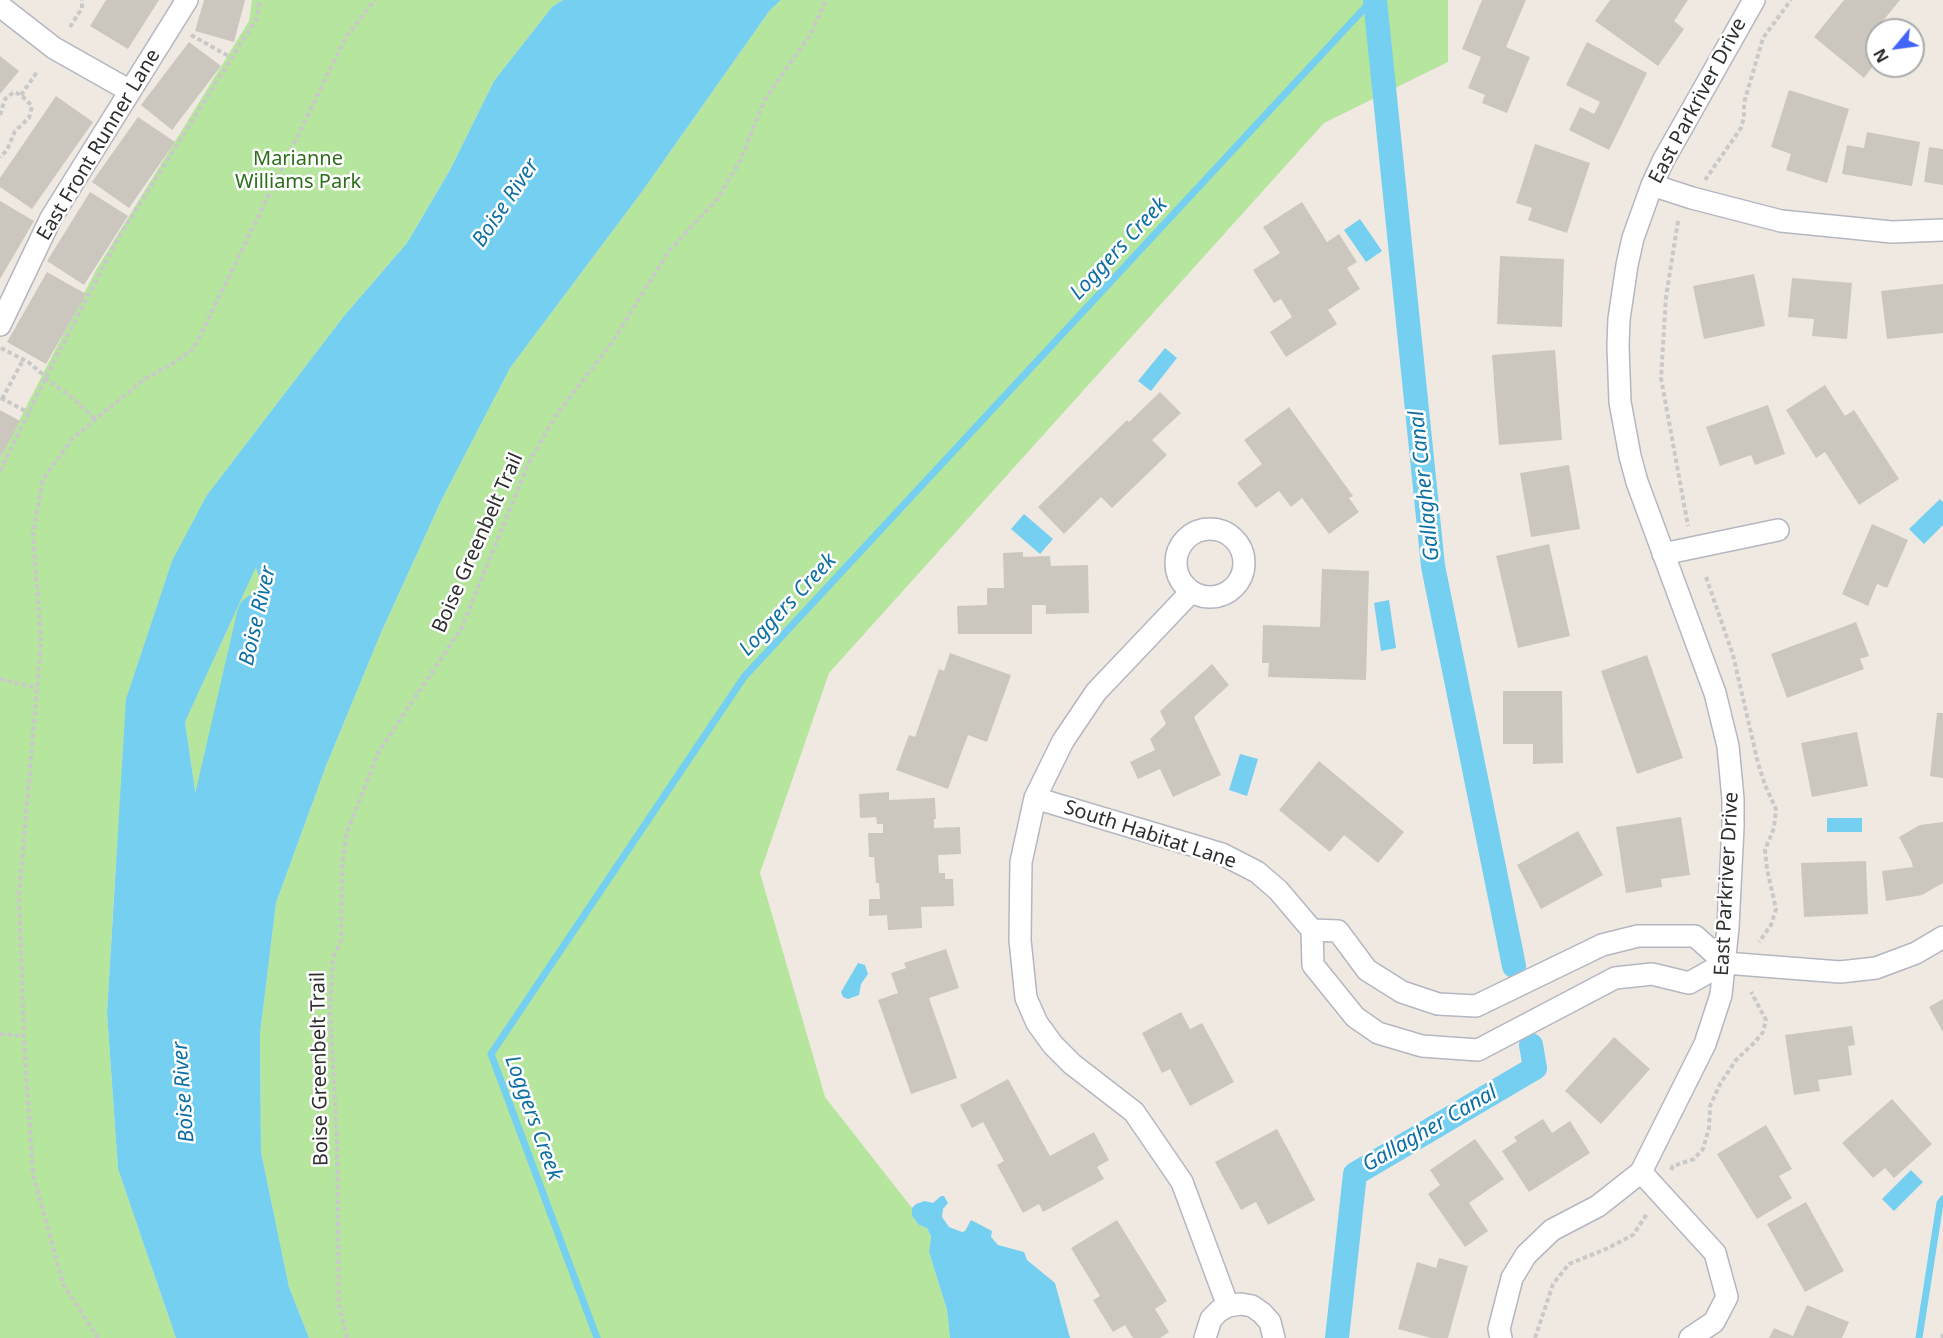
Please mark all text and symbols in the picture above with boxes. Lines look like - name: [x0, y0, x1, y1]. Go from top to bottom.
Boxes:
- street label: East Parkriver Drive: [1644, 14, 1752, 188]
- north arrow: [1865, 18, 1925, 78]
- street label: East Front Runner Lane: [32, 45, 166, 245]
- text: N: [1868, 45, 1894, 67]
- park label: Marianne Williams Park: [235, 147, 361, 194]
- water label: Boise River: [467, 154, 545, 252]
- water label: Loggers Creek: [1065, 192, 1173, 306]
- water label: Gallagher Canal: [1405, 409, 1445, 563]
- street label: Boise Greenbelt Trail: [428, 449, 528, 637]
- water label: Loggers Creek: [734, 548, 842, 662]
- water label: Boise River: [234, 564, 282, 668]
- street label: East Parkriver Drive: [1710, 791, 1744, 977]
- street label: South Habitat Lane: [1061, 796, 1239, 874]
- street label: Boise Greenbelt Trail: [306, 972, 334, 1166]
- water label: Boise River: [168, 1041, 200, 1143]
- water label: Loggers Creek: [499, 1052, 567, 1184]
- water label: Gallagher Canal: [1358, 1080, 1502, 1178]

